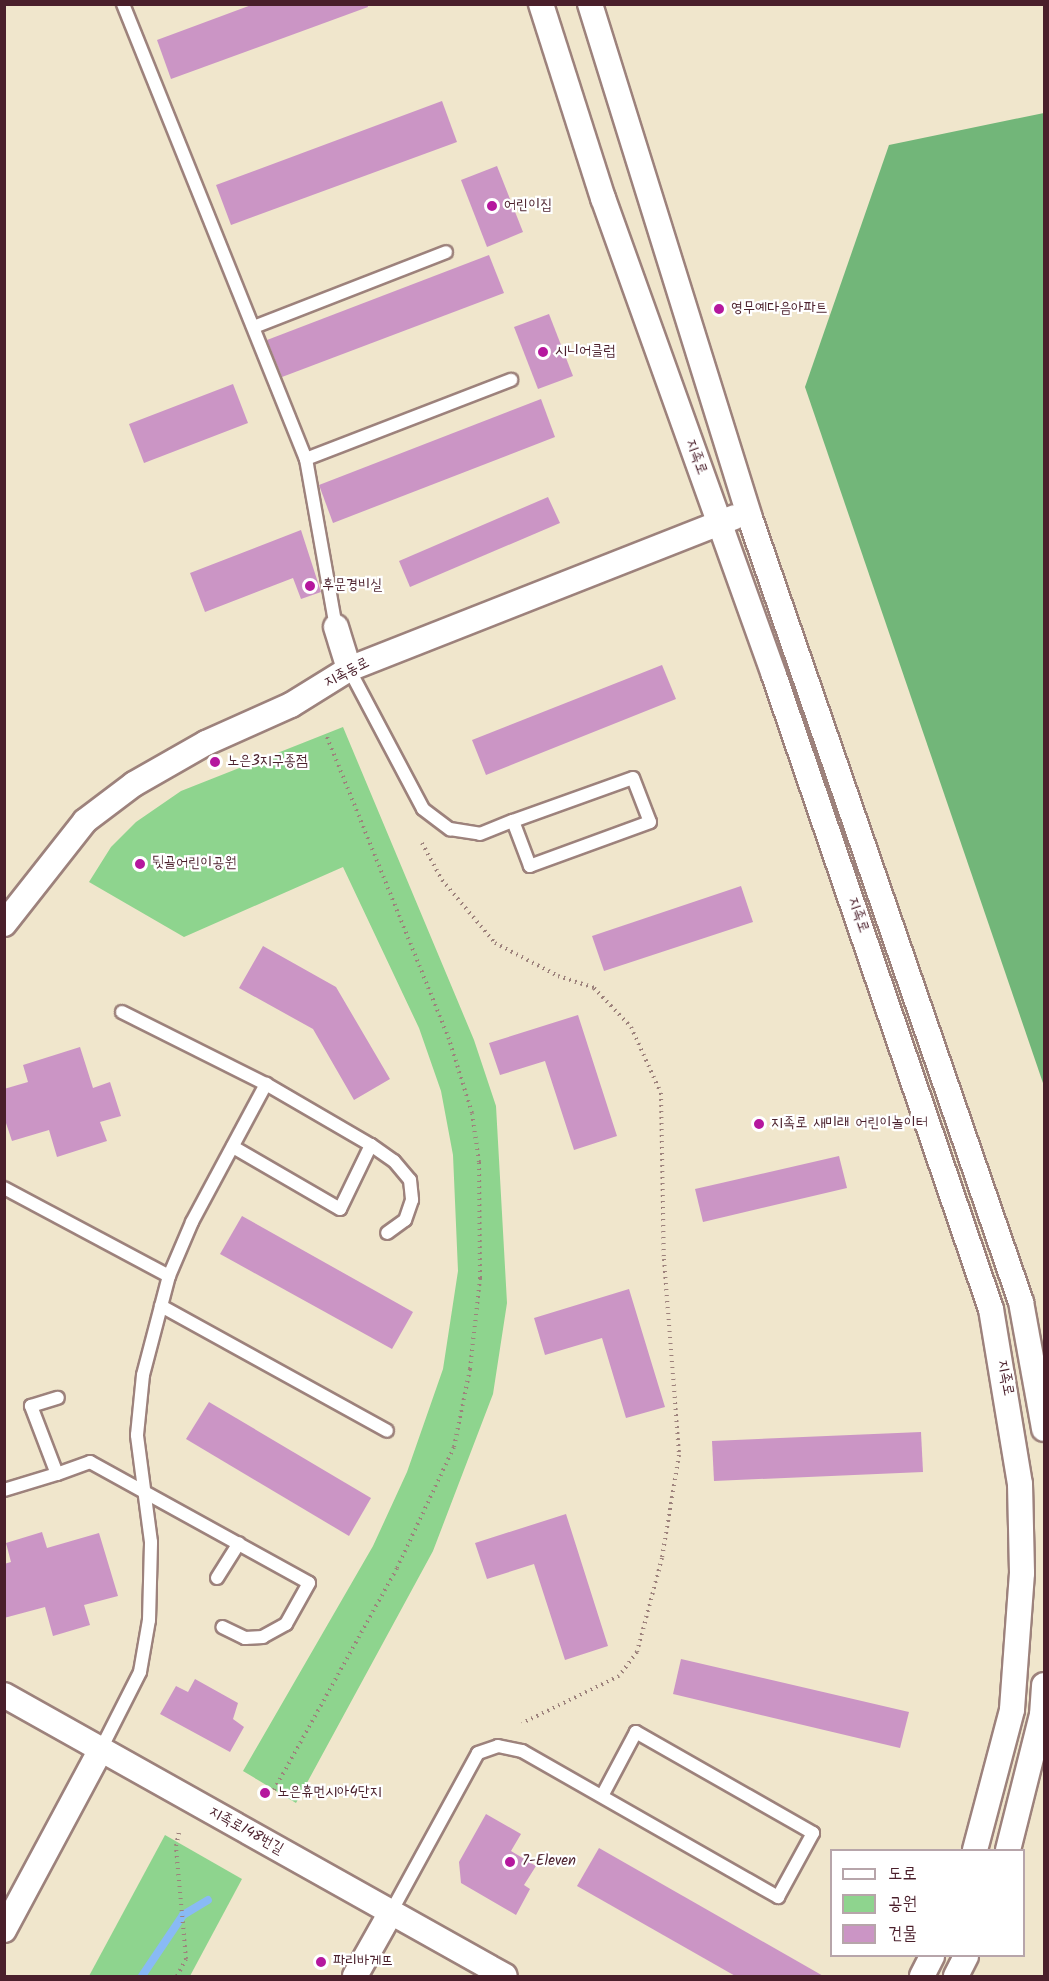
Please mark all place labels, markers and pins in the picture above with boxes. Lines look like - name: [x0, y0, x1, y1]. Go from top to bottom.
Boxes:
- place label: 어린이집: [504, 197, 552, 215]
- marker: 어린이집: [485, 199, 499, 213]
- place label: 영무예다음아파트: [731, 300, 828, 318]
- marker: 영무예다음아파트: [712, 302, 726, 316]
- place label: 시니어클럽: [555, 343, 615, 361]
- marker: 시니어클럽: [536, 345, 550, 359]
- place label: 후문경비실: [322, 577, 382, 595]
- marker: 후문경비실: [303, 579, 317, 593]
- place label: 노은3지구종점: [227, 753, 308, 771]
- marker: 노은3지구종점: [208, 755, 222, 769]
- place label: 뒷골어린이공원: [152, 855, 236, 873]
- marker: 뒷골어린이공원: [133, 857, 147, 871]
- place label: 지족로 새미래 어린이놀이터: [771, 1115, 928, 1133]
- marker: 지족로 새미래 어린이놀이터: [752, 1117, 766, 1131]
- place label: 노은휴먼시아4단지: [277, 1784, 382, 1802]
- marker: 노은휴먼시아4단지: [258, 1786, 272, 1800]
- place label: 7-Eleven: [522, 1853, 576, 1871]
- marker: 7-Eleven: [503, 1855, 517, 1869]
- place label: 파리바게뜨: [333, 1953, 393, 1971]
- marker: 파리바게뜨: [314, 1955, 328, 1969]

